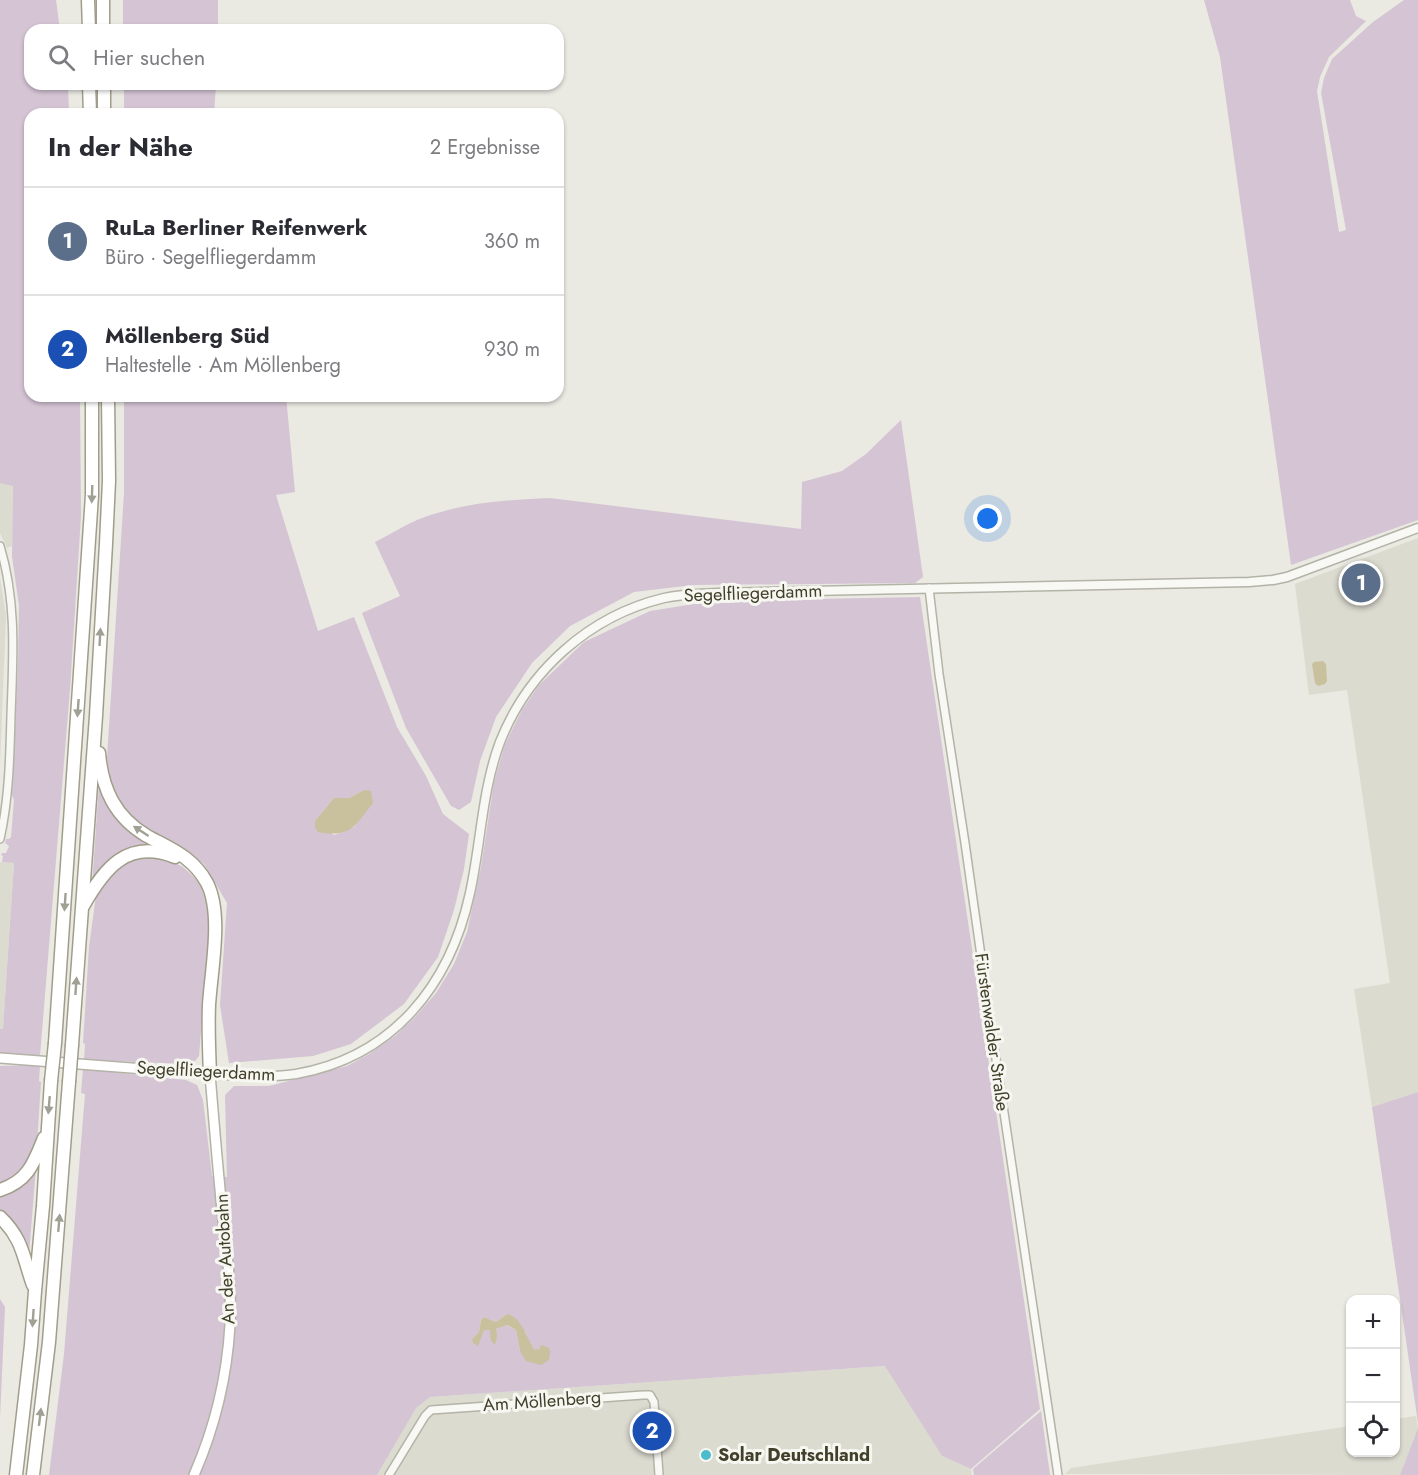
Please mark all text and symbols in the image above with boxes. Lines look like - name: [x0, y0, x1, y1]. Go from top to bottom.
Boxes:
- search box: [24, 24, 564, 90]
- icon: search: [45, 41, 78, 74]
- text: Hier suchen: [93, 41, 205, 73]
- text: In der Nähe: [48, 128, 193, 166]
- text: 2 Ergebnisse: [430, 133, 540, 162]
- text: RuLa Berliner Reifenwerk: [105, 211, 368, 243]
- text: 1: [62, 227, 73, 256]
- text: 360 m: [484, 227, 540, 256]
- text: Büro · Segelfliegerdamm: [105, 243, 316, 272]
- text: Möllenberg Süd: [105, 319, 270, 351]
- text: 2: [61, 335, 74, 364]
- text: 930 m: [484, 335, 540, 364]
- text: Haltestelle · Am Möllenberg: [105, 351, 341, 380]
- one-way arrow: [87, 484, 97, 503]
- your location: [973, 504, 1002, 533]
- pin: 1: [1342, 560, 1380, 606]
- street label: Segelfliegerdamm: [683, 578, 823, 608]
- one-way arrow: [96, 627, 105, 646]
- one-way arrow: [73, 698, 83, 717]
- one-way arrow: [133, 826, 149, 837]
- one-way arrow: [60, 893, 69, 912]
- street label: Fürstenwalder Straße: [968, 951, 1016, 1113]
- one-way arrow: [71, 977, 80, 996]
- street label: Segelfliegerdamm: [136, 1054, 276, 1088]
- one-way arrow: [45, 1095, 54, 1114]
- street label: An der Autobahn: [209, 1193, 241, 1325]
- one-way arrow: [54, 1213, 63, 1232]
- map controls: [1346, 1295, 1400, 1457]
- button: +: [1346, 1295, 1400, 1349]
- one-way arrow: [28, 1309, 38, 1328]
- button: −: [1346, 1349, 1400, 1403]
- street label: Am Möllenberg: [482, 1384, 602, 1418]
- button: locate: [1346, 1403, 1400, 1457]
- one-way arrow: [35, 1407, 45, 1426]
- pin: 2: [632, 1408, 672, 1454]
- place label: Solar Deutschland: [718, 1442, 870, 1468]
- marker: Solar Deutschland: [699, 1448, 713, 1462]

